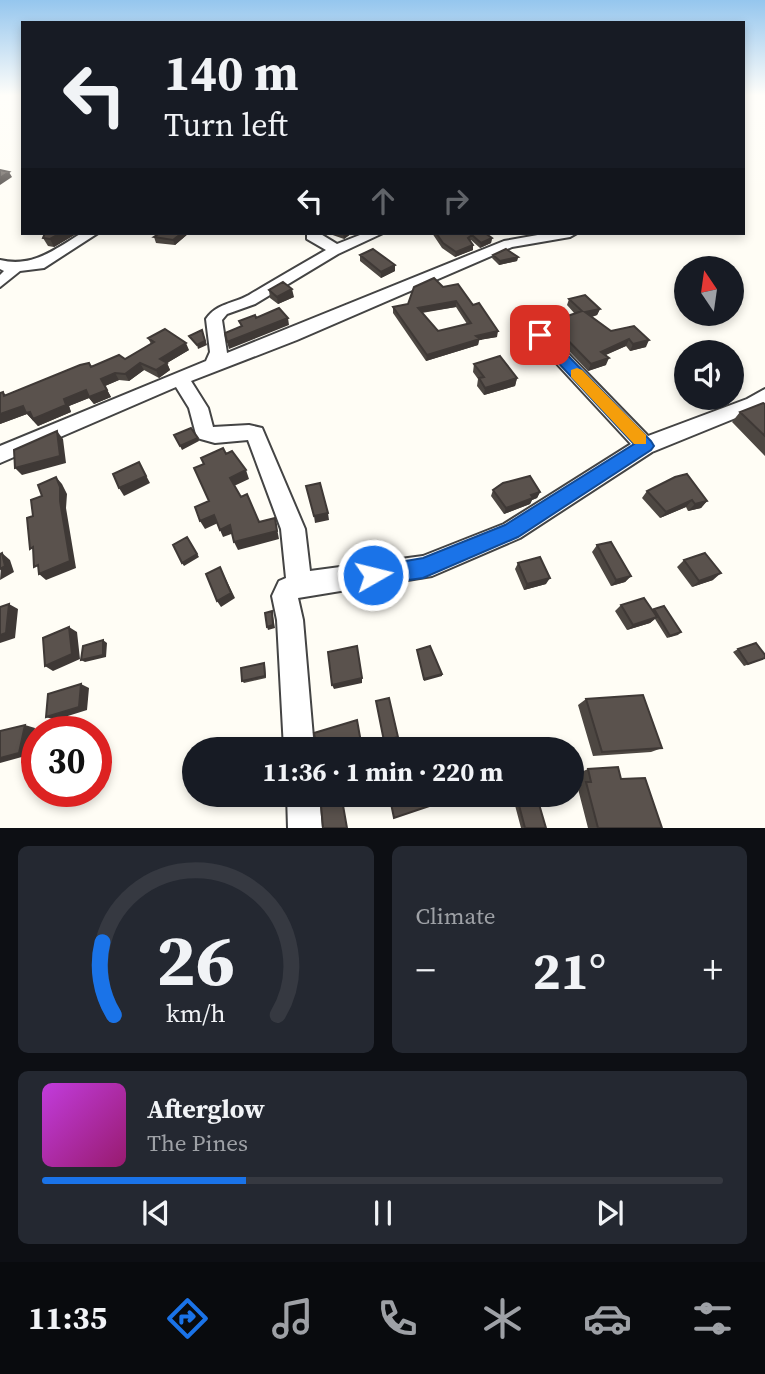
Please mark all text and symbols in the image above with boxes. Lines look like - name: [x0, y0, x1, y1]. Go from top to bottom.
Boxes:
- text: 140 m: [164, 39, 299, 106]
- icon: left: [49, 49, 140, 140]
- text: Turn left: [164, 103, 288, 147]
- icon: left: [291, 182, 329, 220]
- icon: ahead: [364, 182, 402, 220]
- icon: right: [437, 182, 475, 220]
- north arrow: [674, 256, 744, 326]
- map controls: [674, 256, 744, 410]
- pin: [510, 305, 570, 365]
- icon: arrive: [521, 316, 559, 354]
- button: sound: [674, 340, 744, 410]
- position arrow: [336, 538, 410, 612]
- speed limit sign: 30: [21, 716, 112, 807]
- text: 11:36 · 1 min · 220 m: [263, 754, 503, 790]
- text: Climate: [416, 900, 495, 932]
- text: 26: [156, 911, 235, 1010]
- text: 21°: [533, 935, 606, 1006]
- text: −: [416, 944, 436, 996]
- text: +: [703, 944, 723, 996]
- text: km/h: [166, 996, 226, 1030]
- text: Afterglow: [147, 1091, 265, 1127]
- text: The Pines: [147, 1127, 248, 1159]
- icon: previous: [137, 1194, 175, 1232]
- icon: pause: [364, 1194, 402, 1232]
- icon: next: [591, 1194, 629, 1232]
- icon: directions: [163, 1294, 212, 1343]
- icon: music: [268, 1294, 317, 1343]
- icon: phone: [373, 1294, 422, 1343]
- icon: climate: [478, 1294, 527, 1343]
- icon: car: [583, 1294, 632, 1343]
- icon: filters: [688, 1294, 737, 1343]
- text: 11:35: [28, 1296, 107, 1340]

